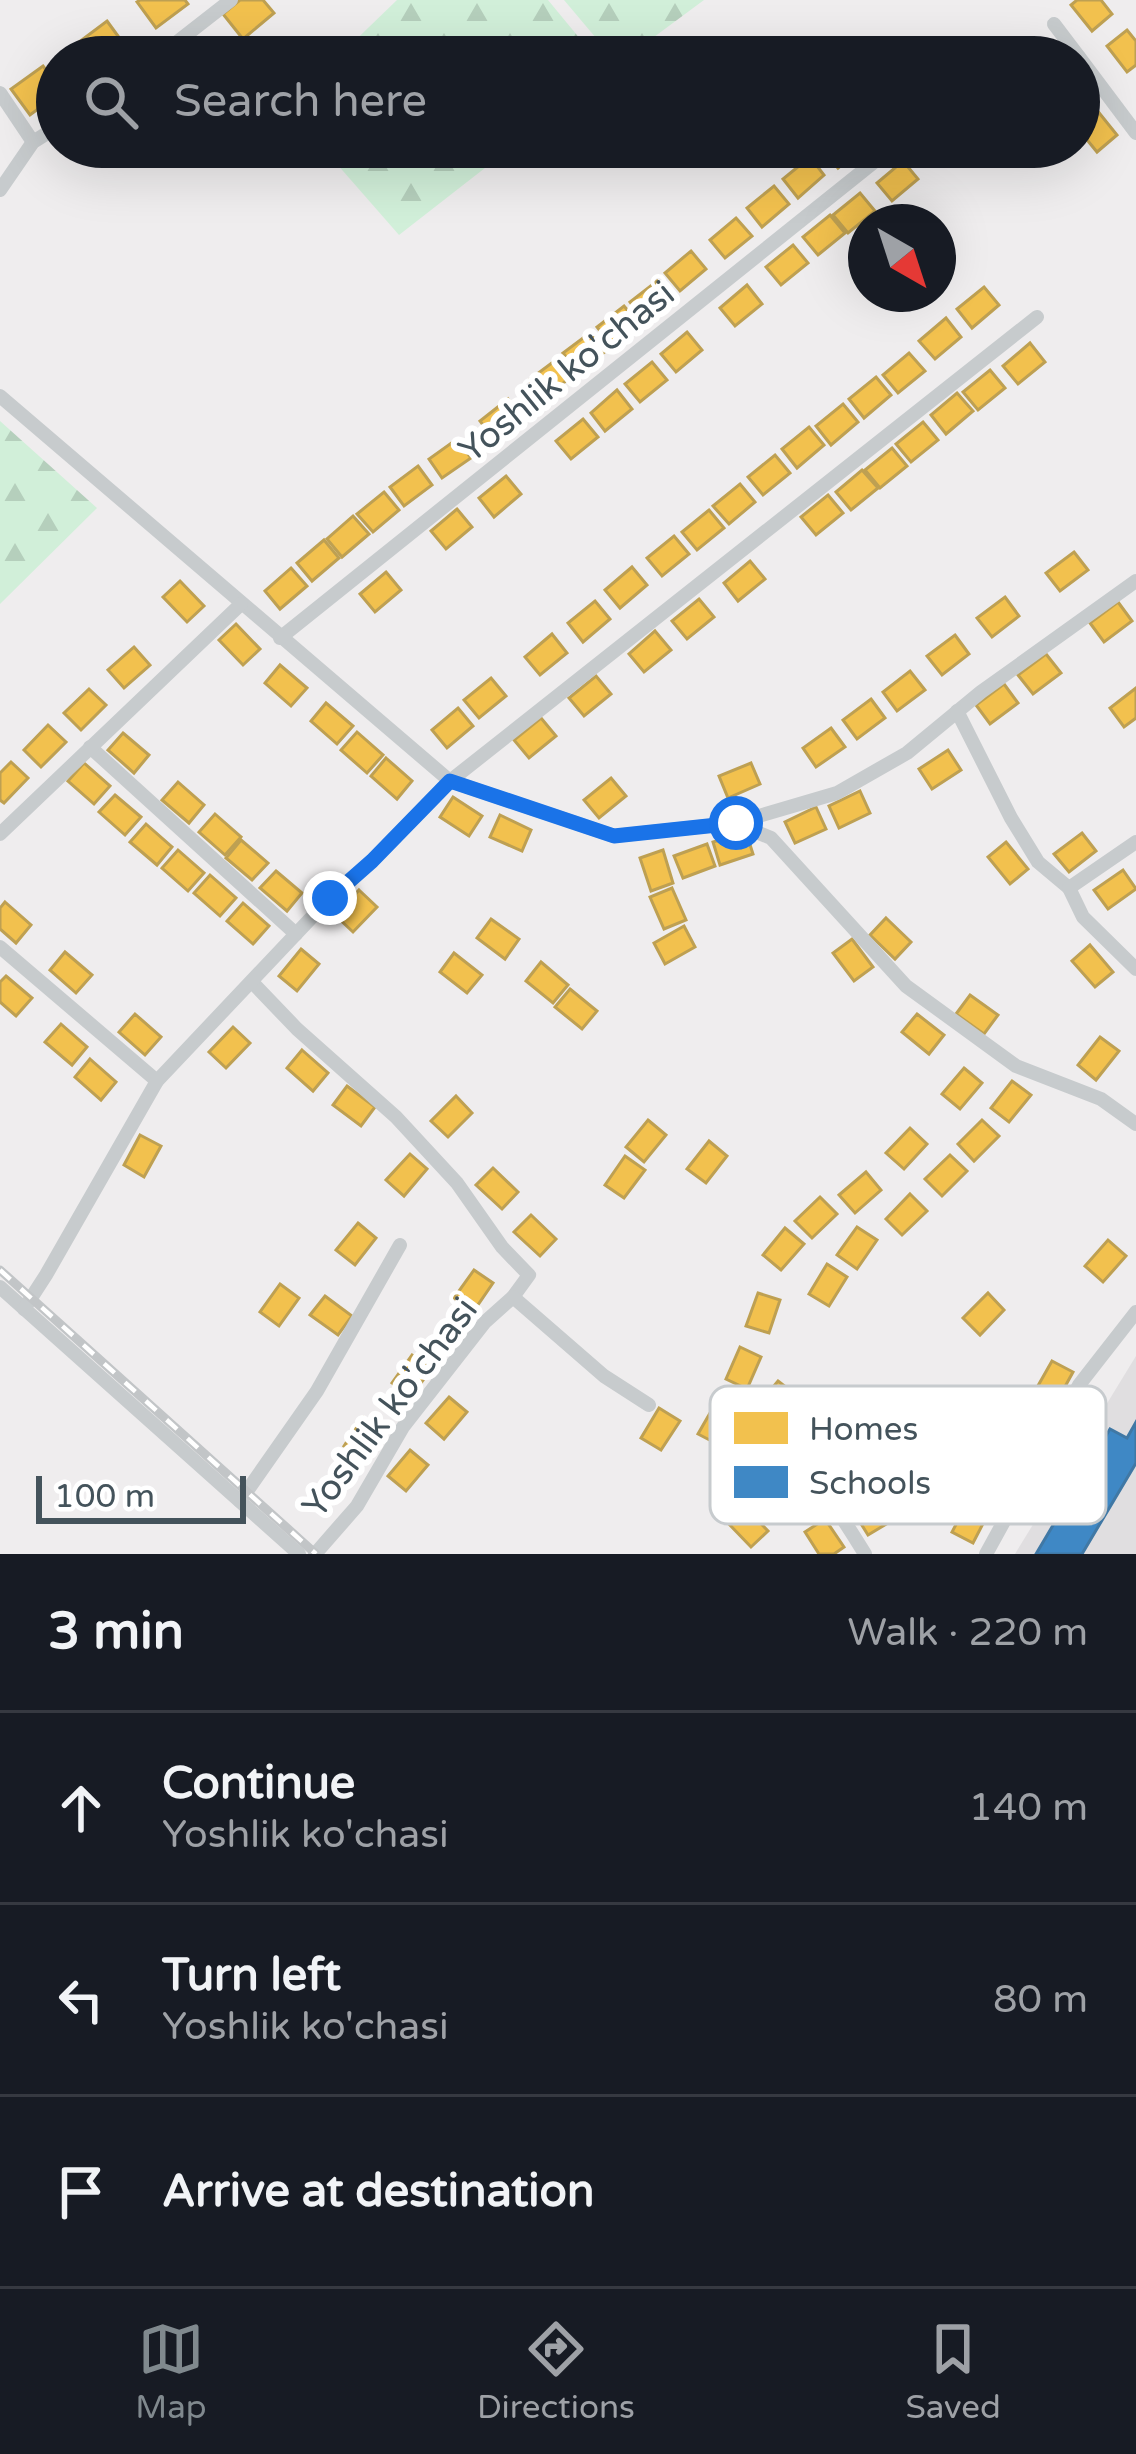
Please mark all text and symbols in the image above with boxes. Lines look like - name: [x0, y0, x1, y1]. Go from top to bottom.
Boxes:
- search box: [36, 36, 1100, 168]
- icon: search: [78, 69, 144, 135]
- text: Search here: [174, 75, 427, 129]
- north arrow: [848, 204, 956, 312]
- street label: Yoshlik ko'chasi: [451, 272, 683, 472]
- route start: [709, 796, 763, 850]
- route end: [303, 871, 357, 925]
- street label: Yoshlik ko'chasi: [293, 1289, 487, 1527]
- legend: [710, 1386, 1106, 1524]
- text: Homes: [809, 1410, 918, 1449]
- text: Schools: [809, 1464, 931, 1503]
- scale bar: [36, 1470, 246, 1523]
- text: 100 m: [54, 1477, 155, 1516]
- text: 3 min: [48, 1601, 184, 1663]
- text: Walk · 220 m: [847, 1609, 1088, 1656]
- text: Continue: [162, 1757, 355, 1811]
- icon: ahead: [48, 1775, 114, 1841]
- text: 140 m: [969, 1784, 1088, 1831]
- text: Yoshlik ko'chasi: [162, 1811, 449, 1858]
- text: Turn left: [162, 1949, 341, 2003]
- icon: left: [48, 1967, 114, 2033]
- text: 80 m: [993, 1976, 1088, 2023]
- text: Yoshlik ko'chasi: [162, 2003, 449, 2050]
- icon: arrive: [48, 2159, 114, 2225]
- text: Arrive at destination: [162, 2165, 594, 2219]
- tab: Map: [135, 2316, 207, 2427]
- tab: Directions: [477, 2316, 635, 2427]
- tab: Saved: [905, 2316, 1001, 2427]

